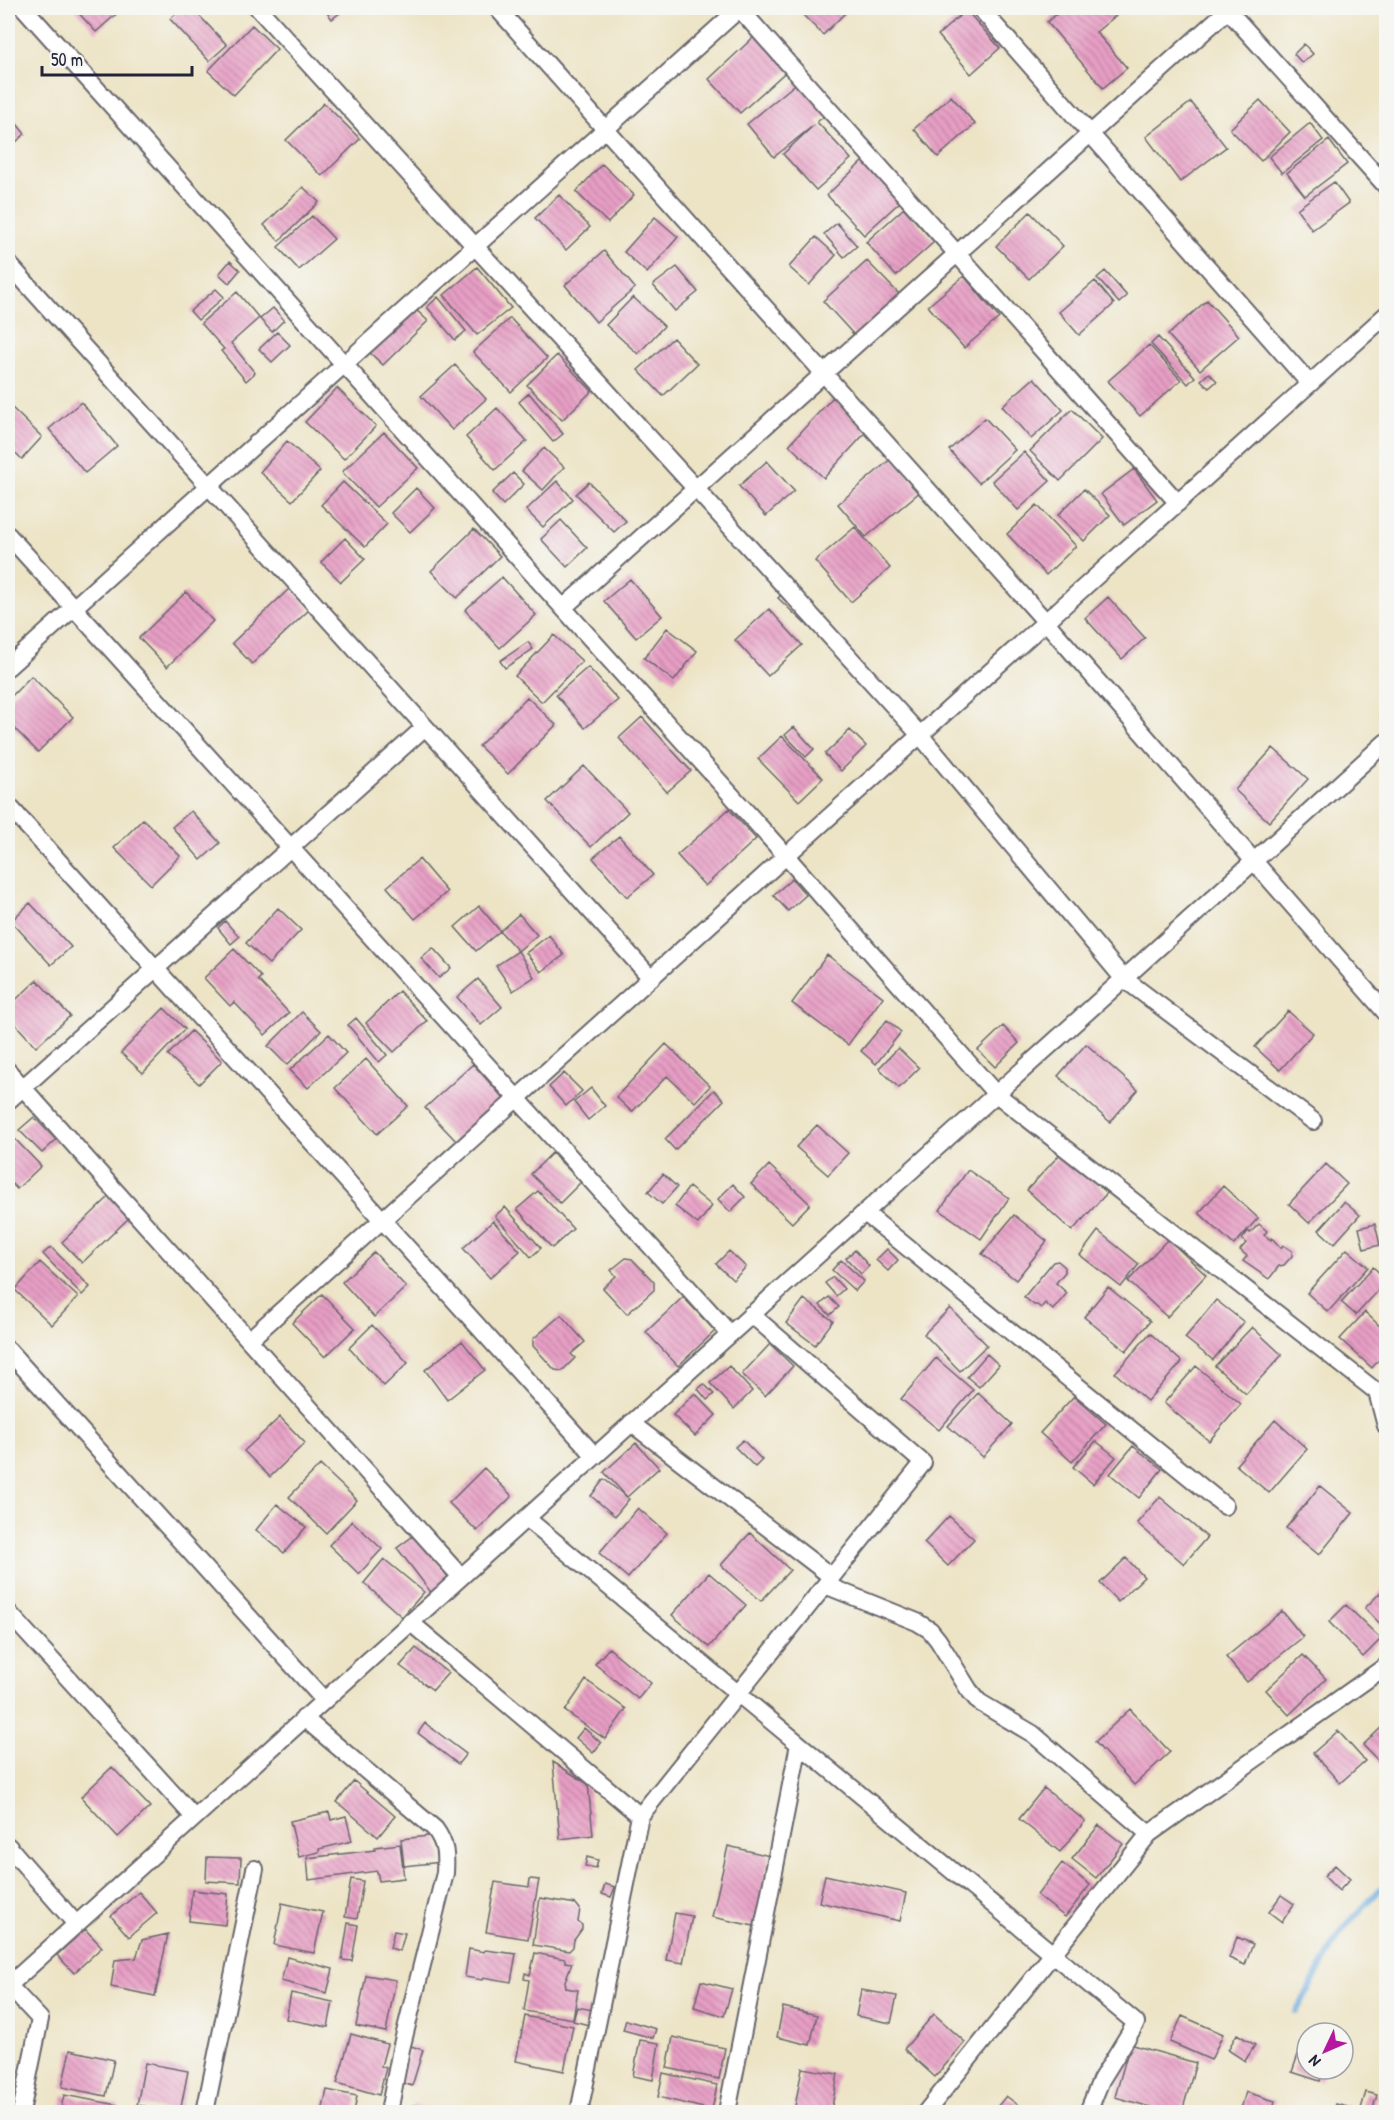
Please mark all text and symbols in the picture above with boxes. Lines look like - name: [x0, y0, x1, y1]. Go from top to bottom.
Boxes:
- scale bar: [42, 39, 192, 77]
- text: 50 m: [51, 47, 83, 72]
- north arrow: [1295, 2021, 1355, 2081]
- text: N: [1303, 2050, 1325, 2072]

